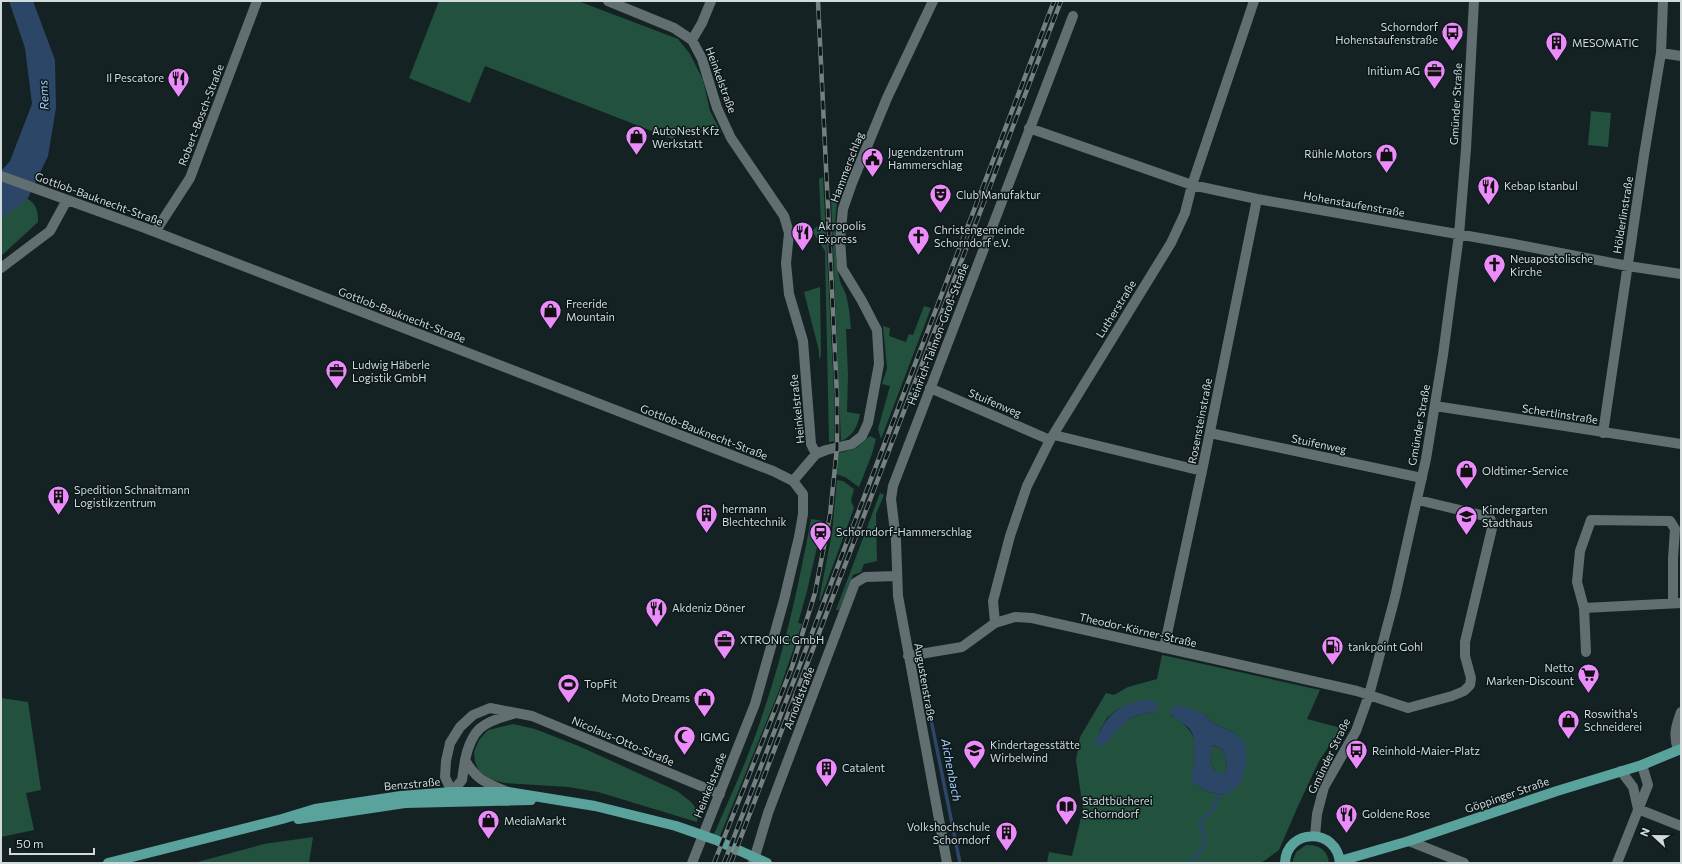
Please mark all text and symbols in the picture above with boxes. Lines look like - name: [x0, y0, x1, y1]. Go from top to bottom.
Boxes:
- place label: Schorndorf Hohenstaufenstraße: [1335, 20, 1439, 46]
- bus stop icon: Schorndorf Hohenstaufenstraße: [1440, 20, 1466, 53]
- building icon: MESOMATIC: [1544, 30, 1570, 63]
- place label: MESOMATIC: [1572, 36, 1639, 49]
- street label: Heinkelstraße: [703, 45, 740, 115]
- office icon: Initium AG: [1422, 58, 1448, 91]
- street label: Robert-Bosch-Straße: [175, 62, 226, 167]
- street label: Gmünder Straße: [1447, 62, 1464, 145]
- place label: Initium AG: [1367, 64, 1420, 77]
- restaurant icon: Il Pescatore: [166, 65, 192, 98]
- place label: Il Pescatore: [106, 71, 164, 84]
- water label: Rems: [35, 79, 51, 110]
- shop icon: AutoNest Kfz Werkstatt: [624, 124, 650, 157]
- place label: AutoNest Kfz Werkstatt: [652, 124, 720, 150]
- street label: Hammerschlag: [827, 130, 866, 204]
- shop icon: Rühle Motors: [1374, 141, 1400, 174]
- public building icon: Jugendzentrum Hammerschlag: [859, 145, 885, 178]
- place label: Jugendzentrum Hammerschlag: [888, 145, 964, 171]
- place label: Rühle Motors: [1304, 147, 1372, 160]
- street label: Gottlob-Bauknecht-Straße: [33, 169, 165, 228]
- restaurant icon: Kebap Istanbul: [1476, 173, 1502, 206]
- street label: Hölderlinstraße: [1610, 175, 1635, 254]
- place label: Kebap Istanbul: [1504, 179, 1578, 192]
- theatre icon: Club Manufaktur: [928, 182, 954, 215]
- place label: Club Manufaktur: [956, 188, 1041, 201]
- street label: Hohenstaufenstraße: [1302, 188, 1406, 219]
- restaurant icon: Akropolis Express: [789, 219, 815, 252]
- place label: Akropolis Express: [818, 219, 866, 245]
- church icon: Christengemeinde Schorndorf e.V.: [906, 223, 932, 256]
- place label: Christengemeinde Schorndorf e.V.: [934, 223, 1025, 249]
- church icon: Neuapostolische Kirche: [1482, 252, 1508, 285]
- place label: Neuapostolische Kirche: [1510, 252, 1593, 278]
- street label: Heinrich-Talmon-Groß-Straße: [904, 261, 971, 407]
- street label: Lutherstraße: [1093, 277, 1138, 340]
- street label: Gottlob-Bauknecht-Straße: [337, 284, 468, 345]
- shop icon: Freeride Mountain: [537, 297, 563, 330]
- place label: Freeride Mountain: [566, 297, 615, 323]
- office icon: Ludwig Häberle Logistik GmbH: [323, 358, 349, 391]
- place label: Ludwig Häberle Logistik GmbH: [352, 358, 430, 384]
- street label: Heinkelstraße: [786, 374, 807, 444]
- street label: Rosensteinstraße: [1185, 377, 1214, 465]
- street label: Gmünder Straße: [1405, 383, 1432, 466]
- street label: Stuifenweg: [967, 386, 1024, 420]
- street label: Gottlob-Bauknecht-Straße: [639, 401, 770, 462]
- street label: Schertlinstraße: [1521, 401, 1599, 426]
- street label: Stuifenweg: [1290, 431, 1348, 456]
- shop icon: Oldtimer-Service: [1453, 458, 1479, 491]
- place label: Oldtimer-Service: [1482, 464, 1568, 477]
- building icon: Spedition Schnaitmann Logistikzentrum: [45, 483, 71, 516]
- place label: Spedition Schnaitmann Logistikzentrum: [74, 483, 190, 509]
- building icon: hermann Blechtechnik: [693, 502, 719, 535]
- place label: hermann Blechtechnik: [722, 502, 787, 528]
- school or university icon: Kindergarten Stadthaus: [1453, 503, 1479, 536]
- place label: Kindergarten Stadthaus: [1482, 503, 1548, 529]
- station icon: Schorndorf-Hammerschlag: [807, 519, 833, 552]
- place label: Schorndorf-Hammerschlag: [836, 525, 972, 538]
- restaurant icon: Akdeniz Döner: [643, 595, 669, 628]
- place label: Akdeniz Döner: [672, 601, 746, 614]
- street label: Theodor-Körner-Straße: [1078, 610, 1198, 649]
- office icon: XTRONIC GmbH: [711, 627, 737, 660]
- place label: XTRONIC GmbH: [740, 633, 824, 646]
- fuel station icon: tankpoint Gohl: [1319, 634, 1345, 667]
- place label: tankpoint Gohl: [1348, 640, 1423, 653]
- street label: Augustenstraße: [912, 642, 939, 722]
- place label: Netto Marken-Discount: [1486, 661, 1574, 687]
- supermarket icon: Netto Marken-Discount: [1576, 661, 1602, 694]
- street label: Arnoldstraße: [781, 665, 816, 731]
- sports icon: TopFit: [556, 671, 582, 704]
- place label: TopFit: [584, 677, 617, 690]
- shop icon: Moto Dreams: [692, 685, 718, 718]
- place label: Moto Dreams: [621, 691, 690, 704]
- shop icon: Roswitha's Schneiderei: [1555, 707, 1581, 740]
- place label: Roswitha's Schneiderei: [1584, 707, 1642, 733]
- street label: Nicolaus-Otto-Straße: [570, 713, 677, 768]
- street label: Gmünder Straße: [1305, 716, 1352, 796]
- mosque icon: IGMG: [672, 724, 698, 757]
- place label: IGMG: [700, 730, 730, 743]
- water label: Aichenbach: [939, 736, 965, 802]
- school or university icon: Kindertagesstätte Wirbelwind: [962, 738, 988, 771]
- place label: Kindertagesstätte Wirbelwind: [990, 738, 1080, 764]
- bus stop icon: Reinhold-Maier-Platz: [1343, 738, 1369, 771]
- place label: Reinhold-Maier-Platz: [1372, 744, 1480, 757]
- street label: Heinkelstraße: [690, 750, 729, 819]
- building icon: Catalent: [813, 755, 839, 788]
- place label: Catalent: [842, 761, 885, 774]
- street label: Göppinger Straße: [1463, 774, 1551, 815]
- street label: Benzstraße: [383, 775, 441, 792]
- library icon: Stadtbücherei Schorndorf: [1053, 794, 1079, 827]
- place label: Stadtbücherei Schorndorf: [1082, 794, 1153, 820]
- restaurant icon: Goldene Rose: [1334, 801, 1360, 834]
- place label: Goldene Rose: [1362, 807, 1430, 820]
- shop icon: MediaMarkt: [475, 808, 501, 841]
- place label: MediaMarkt: [504, 814, 567, 827]
- north arrow: [1634, 816, 1674, 856]
- place label: Volkshochschule Schorndorf: [907, 820, 991, 846]
- building icon: Volkshochschule Schorndorf: [993, 820, 1019, 853]
- text: N: [1637, 826, 1652, 838]
- scale bar: [10, 830, 94, 856]
- text: 50 m: [16, 836, 44, 850]

